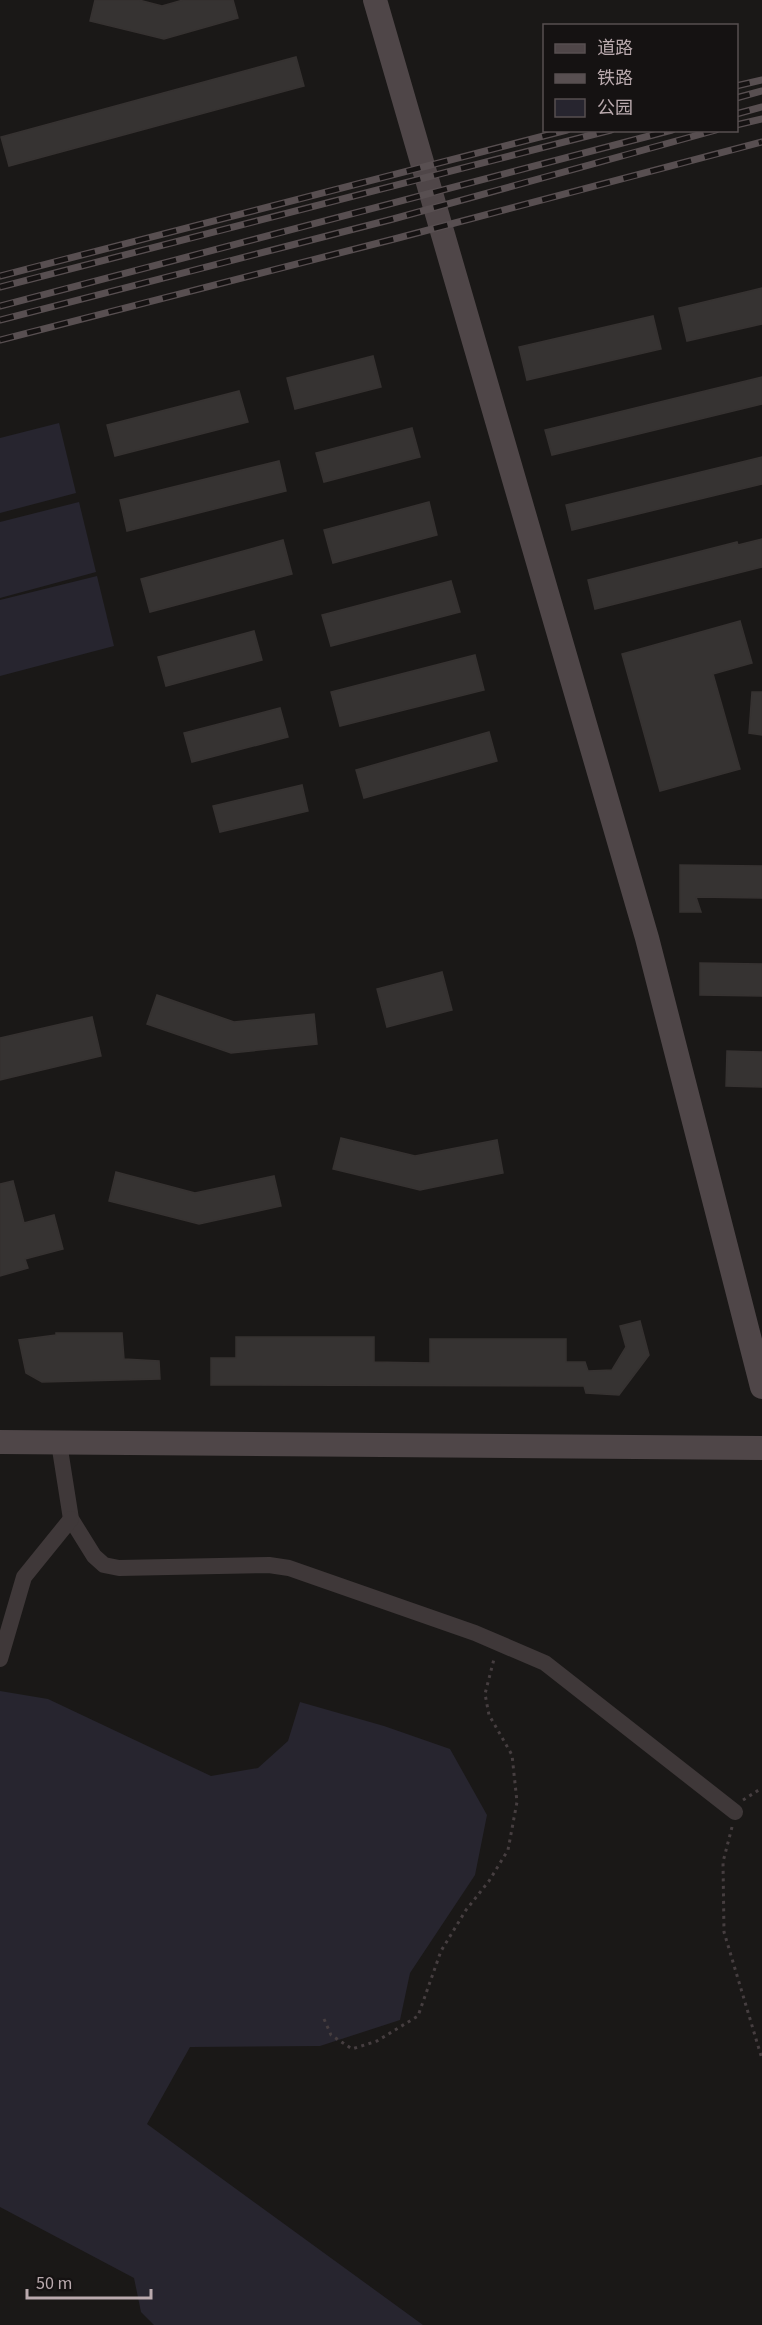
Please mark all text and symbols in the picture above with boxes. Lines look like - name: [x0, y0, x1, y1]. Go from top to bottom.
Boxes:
- legend: [543, 24, 738, 132]
- text: 道路: [597, 36, 633, 61]
- text: 铁路: [597, 66, 633, 91]
- text: 公园: [597, 96, 633, 121]
- scale bar: [27, 2262, 152, 2300]
- text: 50 m: [36, 2271, 72, 2296]

